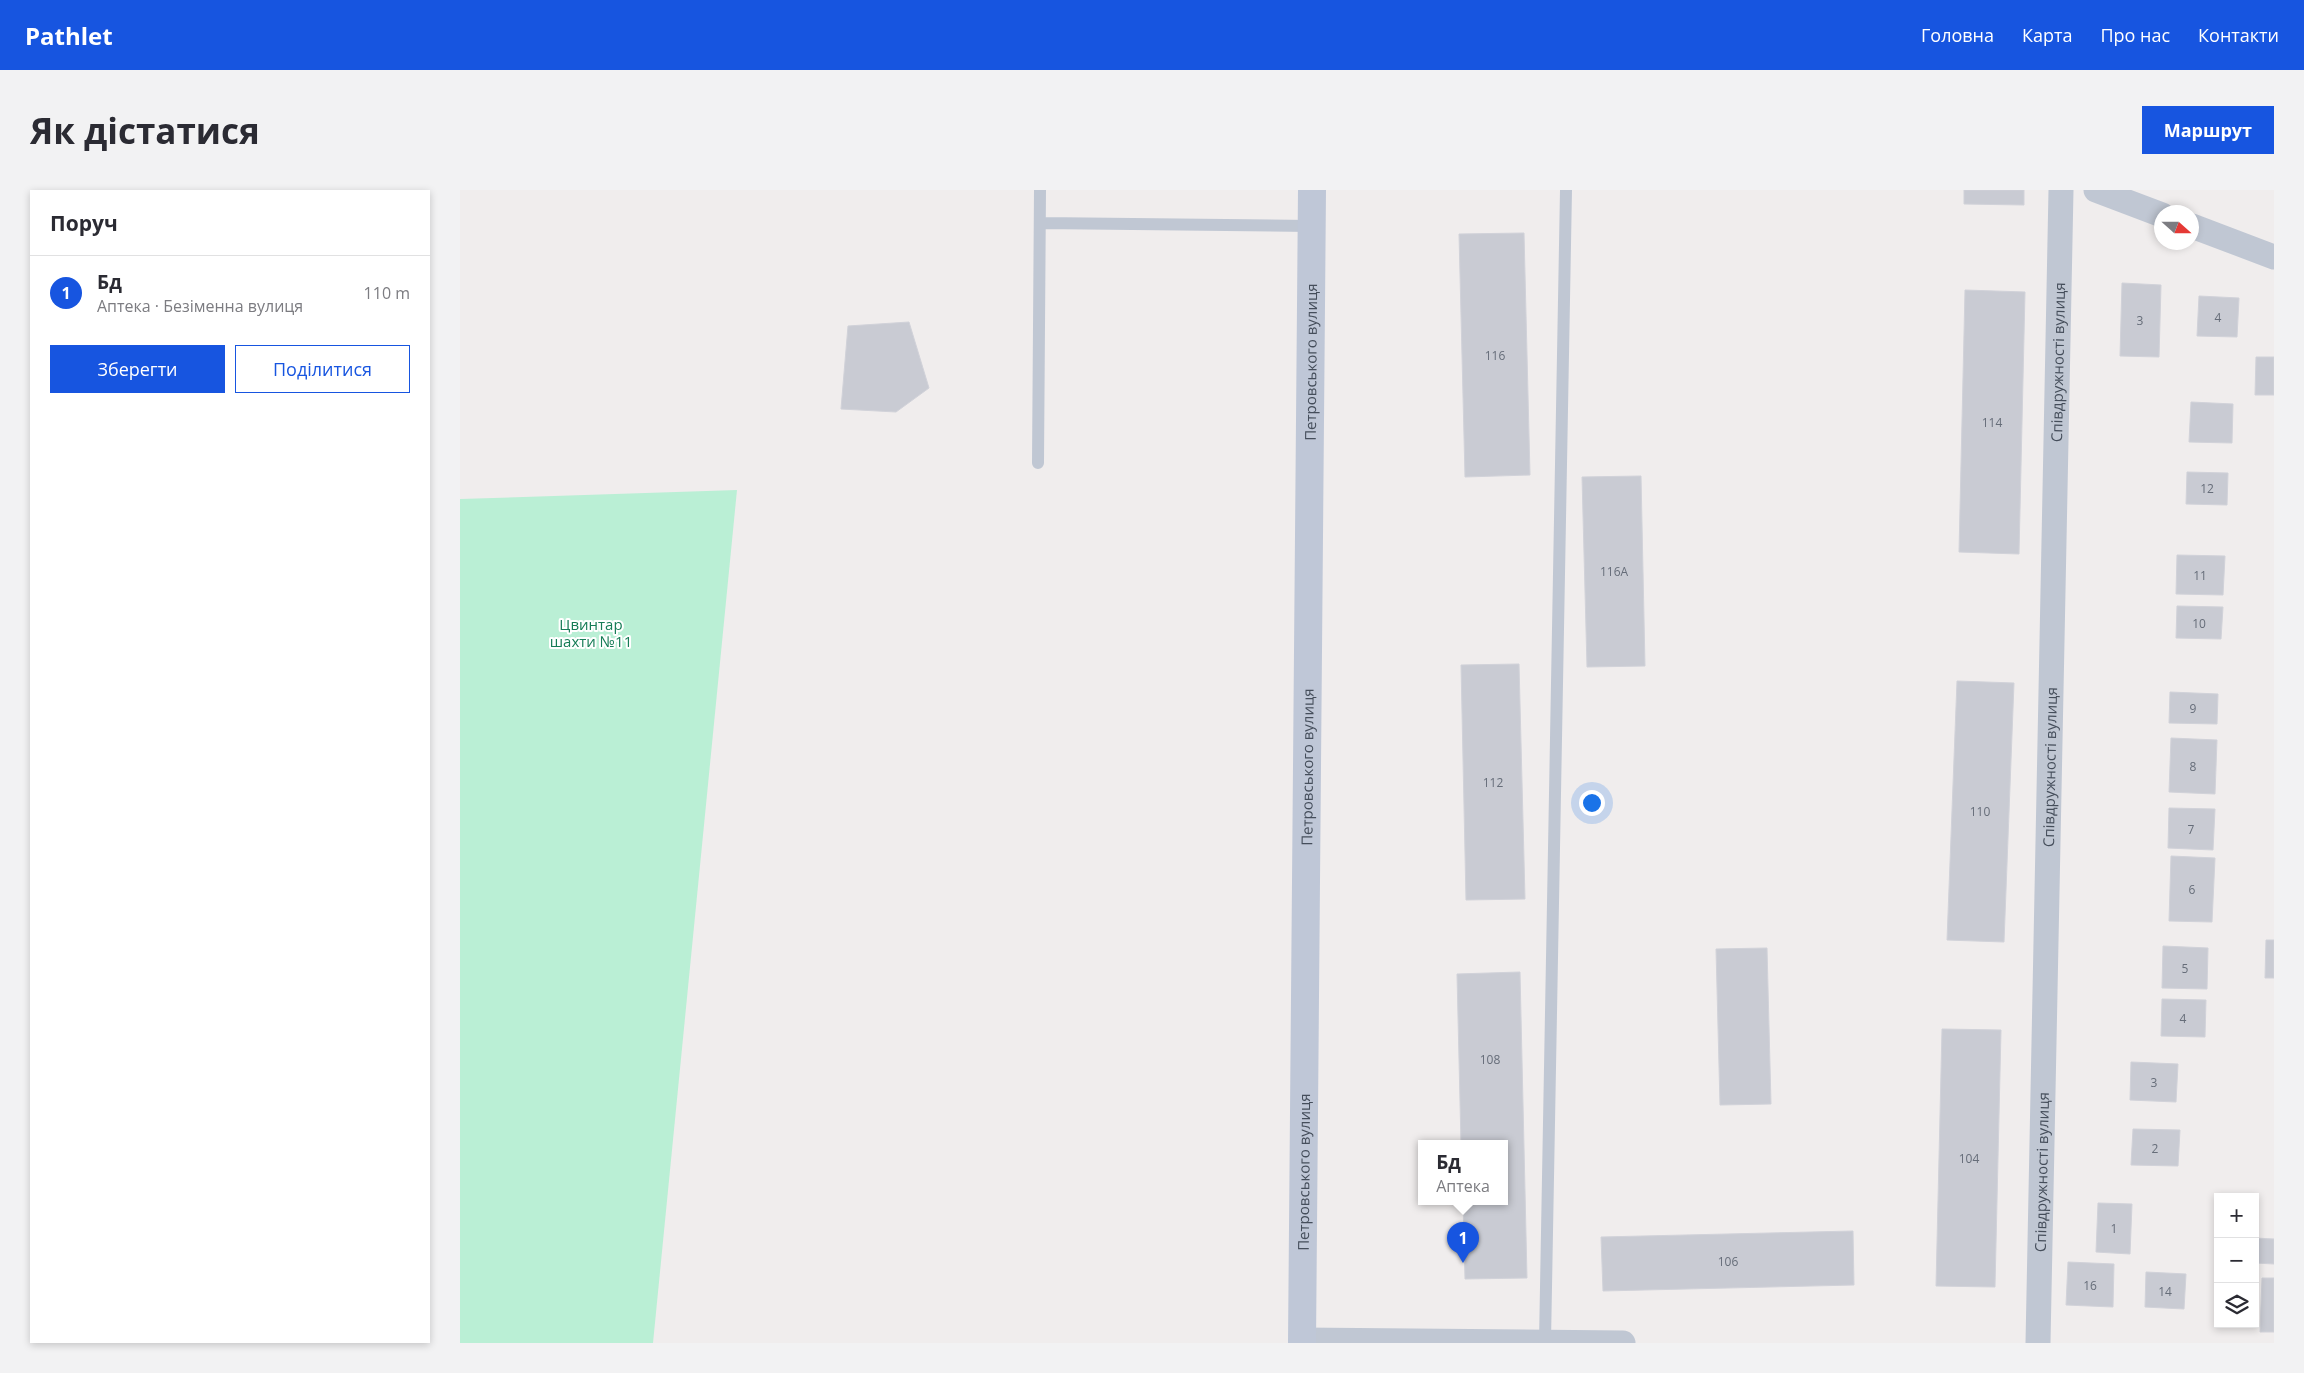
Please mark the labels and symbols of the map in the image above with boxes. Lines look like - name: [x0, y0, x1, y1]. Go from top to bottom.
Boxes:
- north arrow: [2154, 205, 2199, 250]
- street label: Співдружності вулиця: [2046, 282, 2069, 442]
- street label: Петровського вулиця: [1300, 283, 1321, 441]
- house number: 4: [2215, 309, 2222, 326]
- house number: 3: [2137, 312, 2144, 329]
- house number: 116: [1485, 347, 1505, 364]
- house number: 114: [1982, 414, 2002, 431]
- house number: 12: [2200, 480, 2214, 497]
- house number: 116А: [1600, 563, 1628, 580]
- house number: 11: [2193, 567, 2207, 584]
- park label: Цвинтар шахти №11: [550, 614, 632, 651]
- house number: 10: [2192, 615, 2206, 632]
- street label: Співдружності вулиця: [2038, 687, 2061, 847]
- street label: Петровського вулиця: [1296, 688, 1318, 846]
- house number: 9: [2190, 700, 2197, 717]
- house number: 8: [2190, 758, 2197, 775]
- house number: 112: [1483, 774, 1503, 791]
- your location: [1579, 790, 1605, 816]
- house number: 110: [1970, 803, 1990, 820]
- house number: 7: [2188, 821, 2195, 838]
- house number: 6: [2189, 881, 2196, 898]
- house number: 5: [2182, 960, 2189, 977]
- house number: 4: [2180, 1010, 2187, 1027]
- house number: 108: [1480, 1051, 1500, 1068]
- house number: 3: [2151, 1074, 2158, 1091]
- street label: Співдружності вулиця: [2030, 1092, 2053, 1252]
- street label: Петровського вулиця: [1293, 1093, 1314, 1251]
- house number: 2: [2152, 1140, 2159, 1157]
- house number: 104: [1959, 1150, 1979, 1167]
- house number: 1: [2111, 1220, 2117, 1237]
- pin: 1: [1447, 1222, 1479, 1263]
- house number: 106: [1718, 1253, 1738, 1270]
- house number: 16: [2083, 1277, 2097, 1294]
- house number: 14: [2158, 1283, 2172, 1300]

